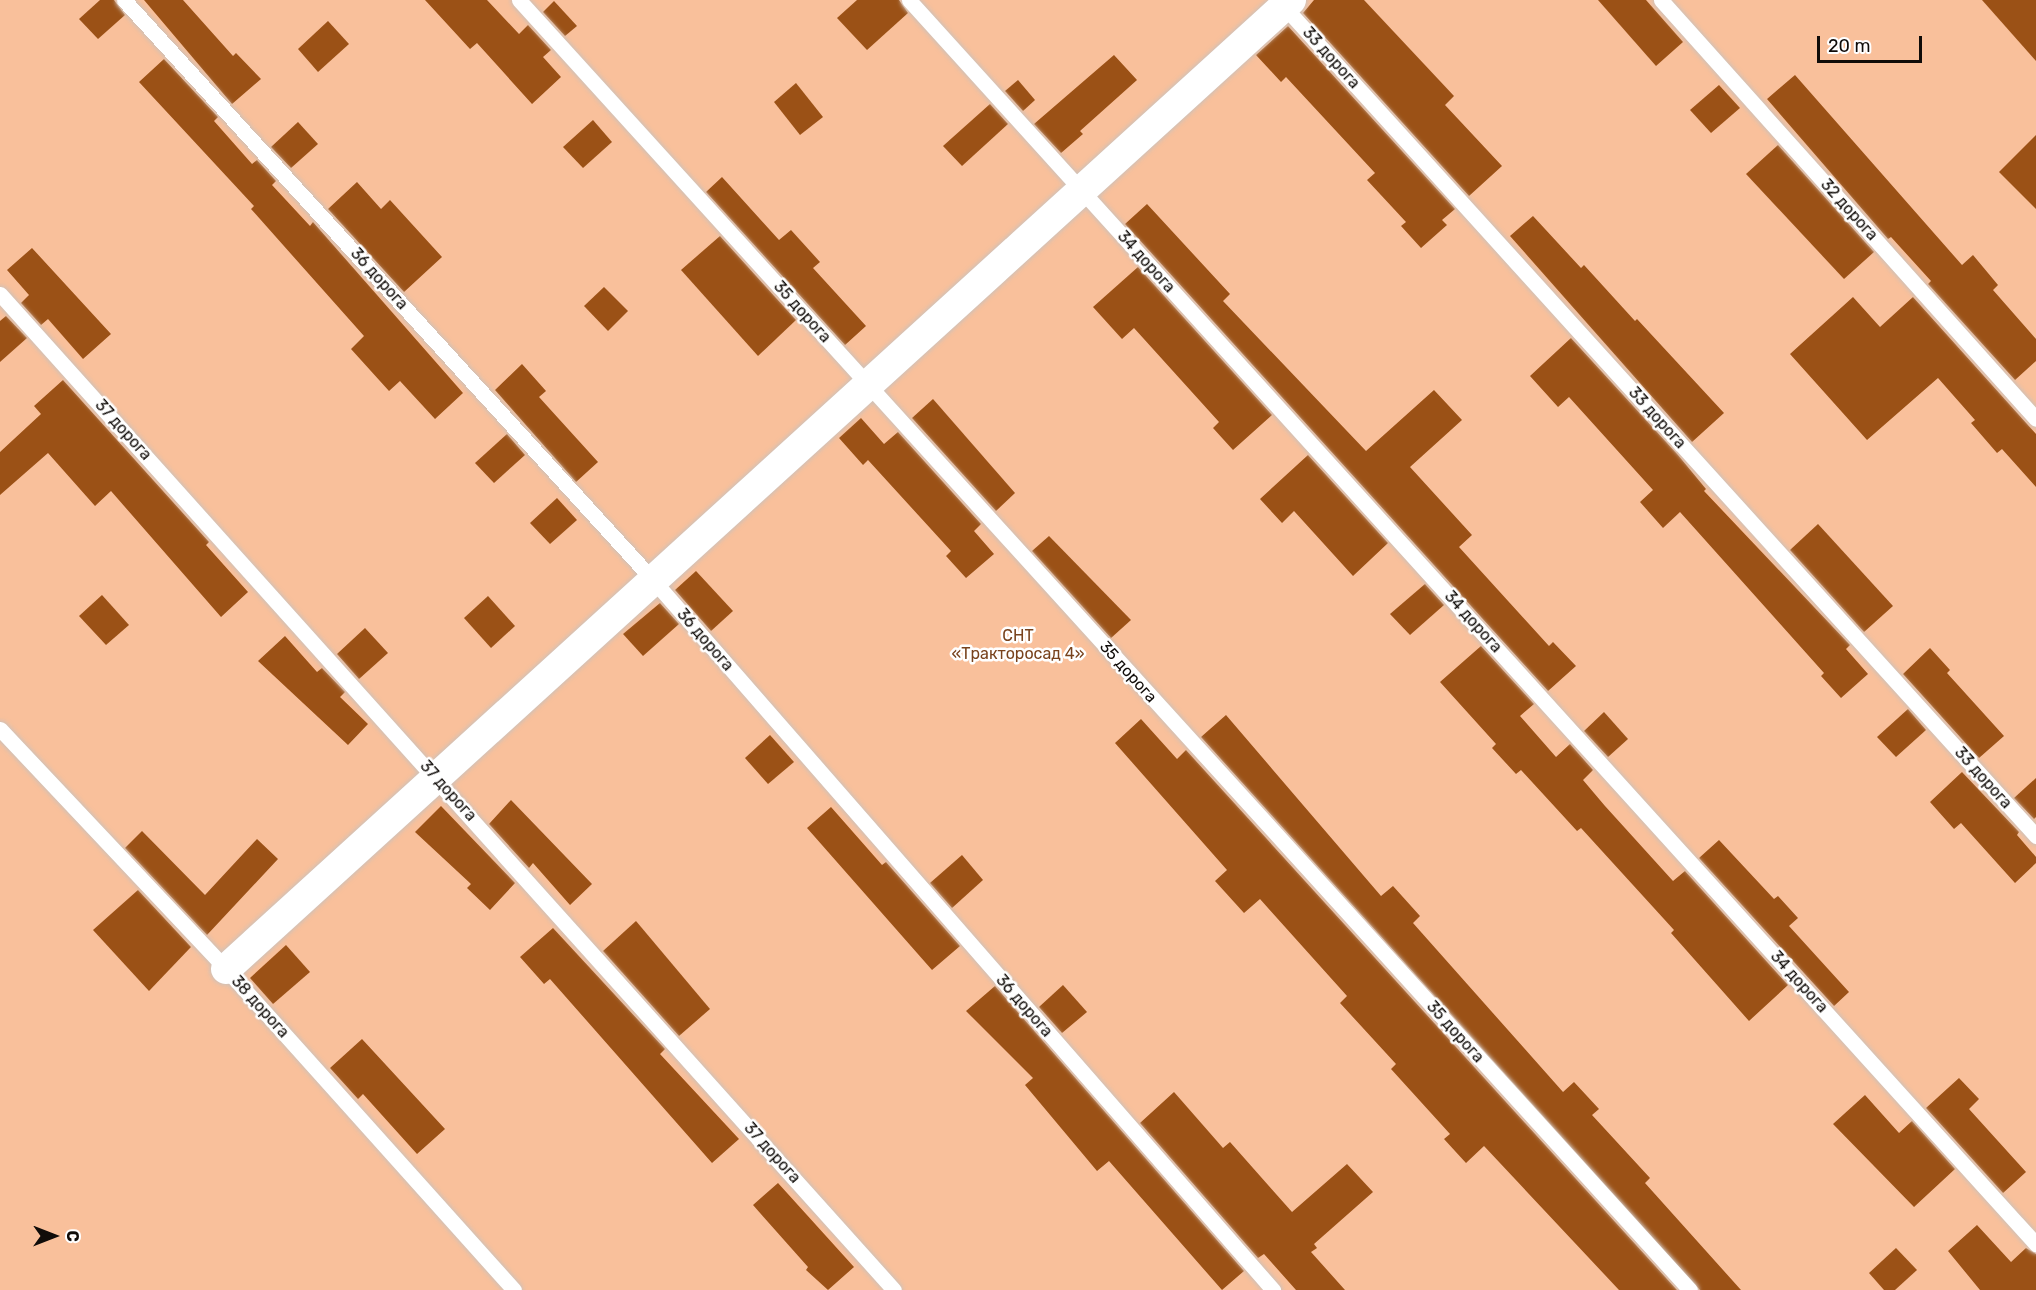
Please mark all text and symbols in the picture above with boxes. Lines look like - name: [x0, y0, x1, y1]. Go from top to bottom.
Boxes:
- street label: 33 дорога: [1298, 23, 1364, 93]
- scale bar: [1820, 24, 1925, 62]
- text: 20 m: [1828, 35, 1870, 57]
- street label: 32 дорога: [1816, 175, 1882, 245]
- street label: 34 дорога: [1113, 227, 1179, 297]
- street label: 36 дорога: [346, 244, 412, 314]
- street label: 35 дорога: [769, 277, 835, 347]
- street label: 33 дорога: [1624, 383, 1690, 453]
- street label: 37 дорога: [91, 396, 155, 464]
- street label: 34 дорога: [1440, 587, 1506, 657]
- street label: 36 дорога: [673, 605, 737, 675]
- park label: СНТ «Тракторосад 4»: [952, 626, 1084, 664]
- street label: 35 дорога: [1095, 637, 1161, 707]
- street label: 33 дорога: [1950, 743, 2016, 813]
- street label: 37 дорога: [416, 757, 480, 825]
- street label: 34 дорога: [1766, 947, 1832, 1017]
- street label: 36 дорога: [992, 971, 1056, 1041]
- street label: 38 дорога: [227, 972, 293, 1042]
- street label: 35 дорога: [1422, 997, 1488, 1067]
- street label: 37 дорога: [740, 1119, 804, 1187]
- north arrow: [24, 1206, 84, 1266]
- text: С: [63, 1230, 82, 1242]

